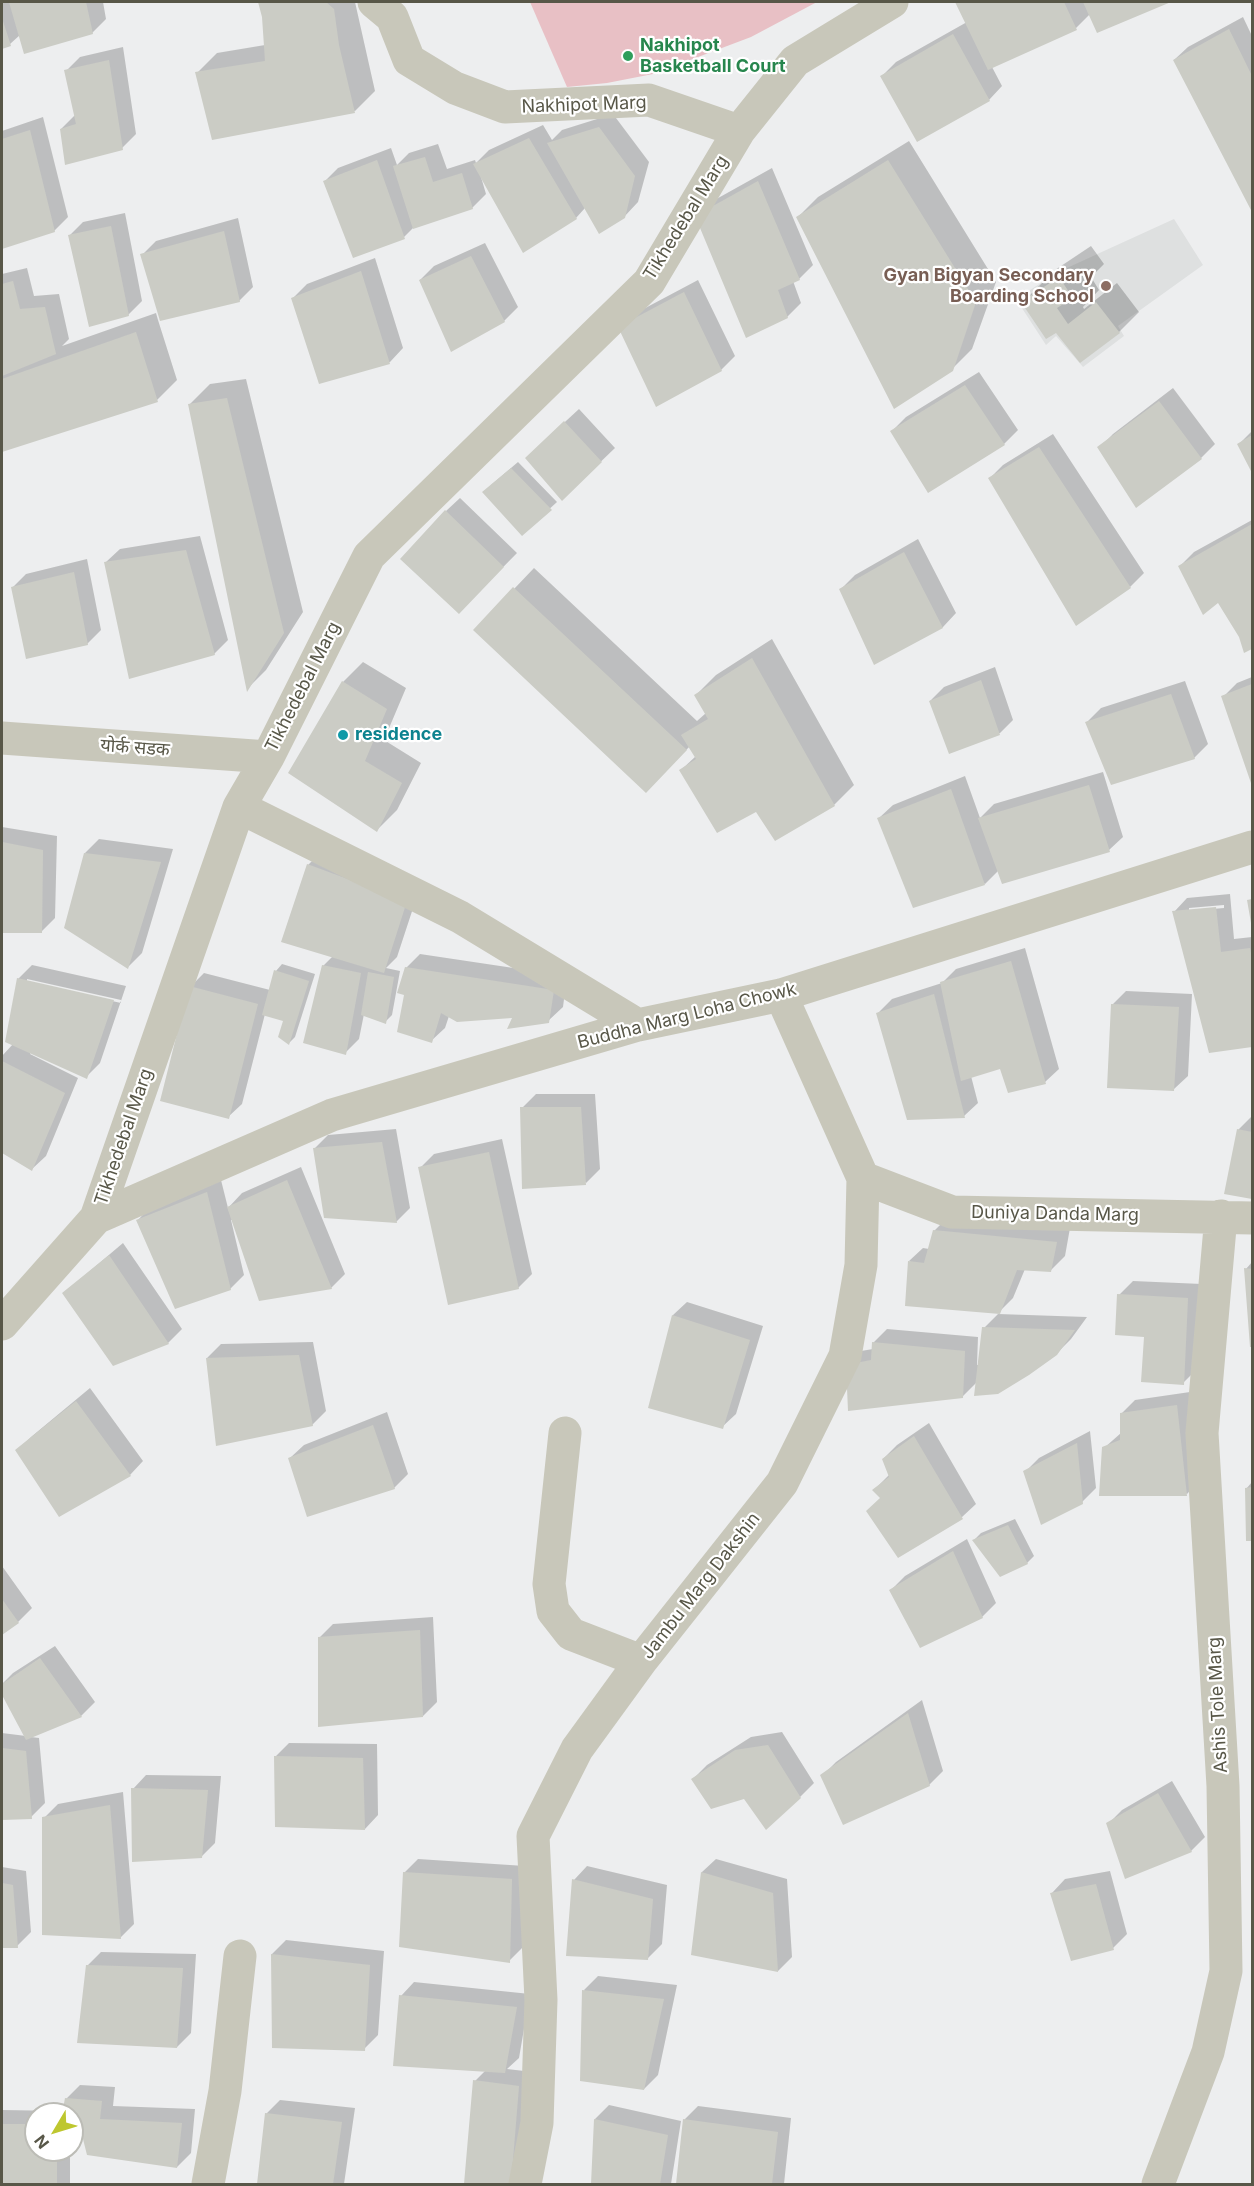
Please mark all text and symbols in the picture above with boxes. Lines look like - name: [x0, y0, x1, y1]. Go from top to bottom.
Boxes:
- place label: Nakhipot Basketball Court: [640, 35, 786, 78]
- marker: Nakhipot Basketball Court: [621, 49, 635, 63]
- street label: Nakhipot Marg: [521, 92, 647, 118]
- street label: Tikhedebal Marg: [639, 152, 733, 284]
- place label: Gyan Bigyan Secondary Boarding School: [884, 265, 1094, 308]
- marker: Gyan Bigyan Secondary Boarding School: [1099, 279, 1113, 293]
- street label: Tikhedebal Marg: [261, 618, 345, 756]
- place label: residence: [355, 724, 442, 746]
- marker: residence: [336, 728, 350, 742]
- street label: योर्क सडक: [100, 735, 170, 761]
- street label: Buddha Marg Loha Chowk: [575, 978, 799, 1054]
- street label: Tikhedebal Marg: [90, 1066, 158, 1208]
- street label: Duniya Danda Marg: [971, 1202, 1139, 1226]
- street label: Jambu Marg Dakshin: [637, 1508, 765, 1664]
- street label: Ashis Tole Marg: [1204, 1636, 1232, 1774]
- north arrow: [24, 2102, 84, 2162]
- text: N: [30, 2131, 53, 2153]

